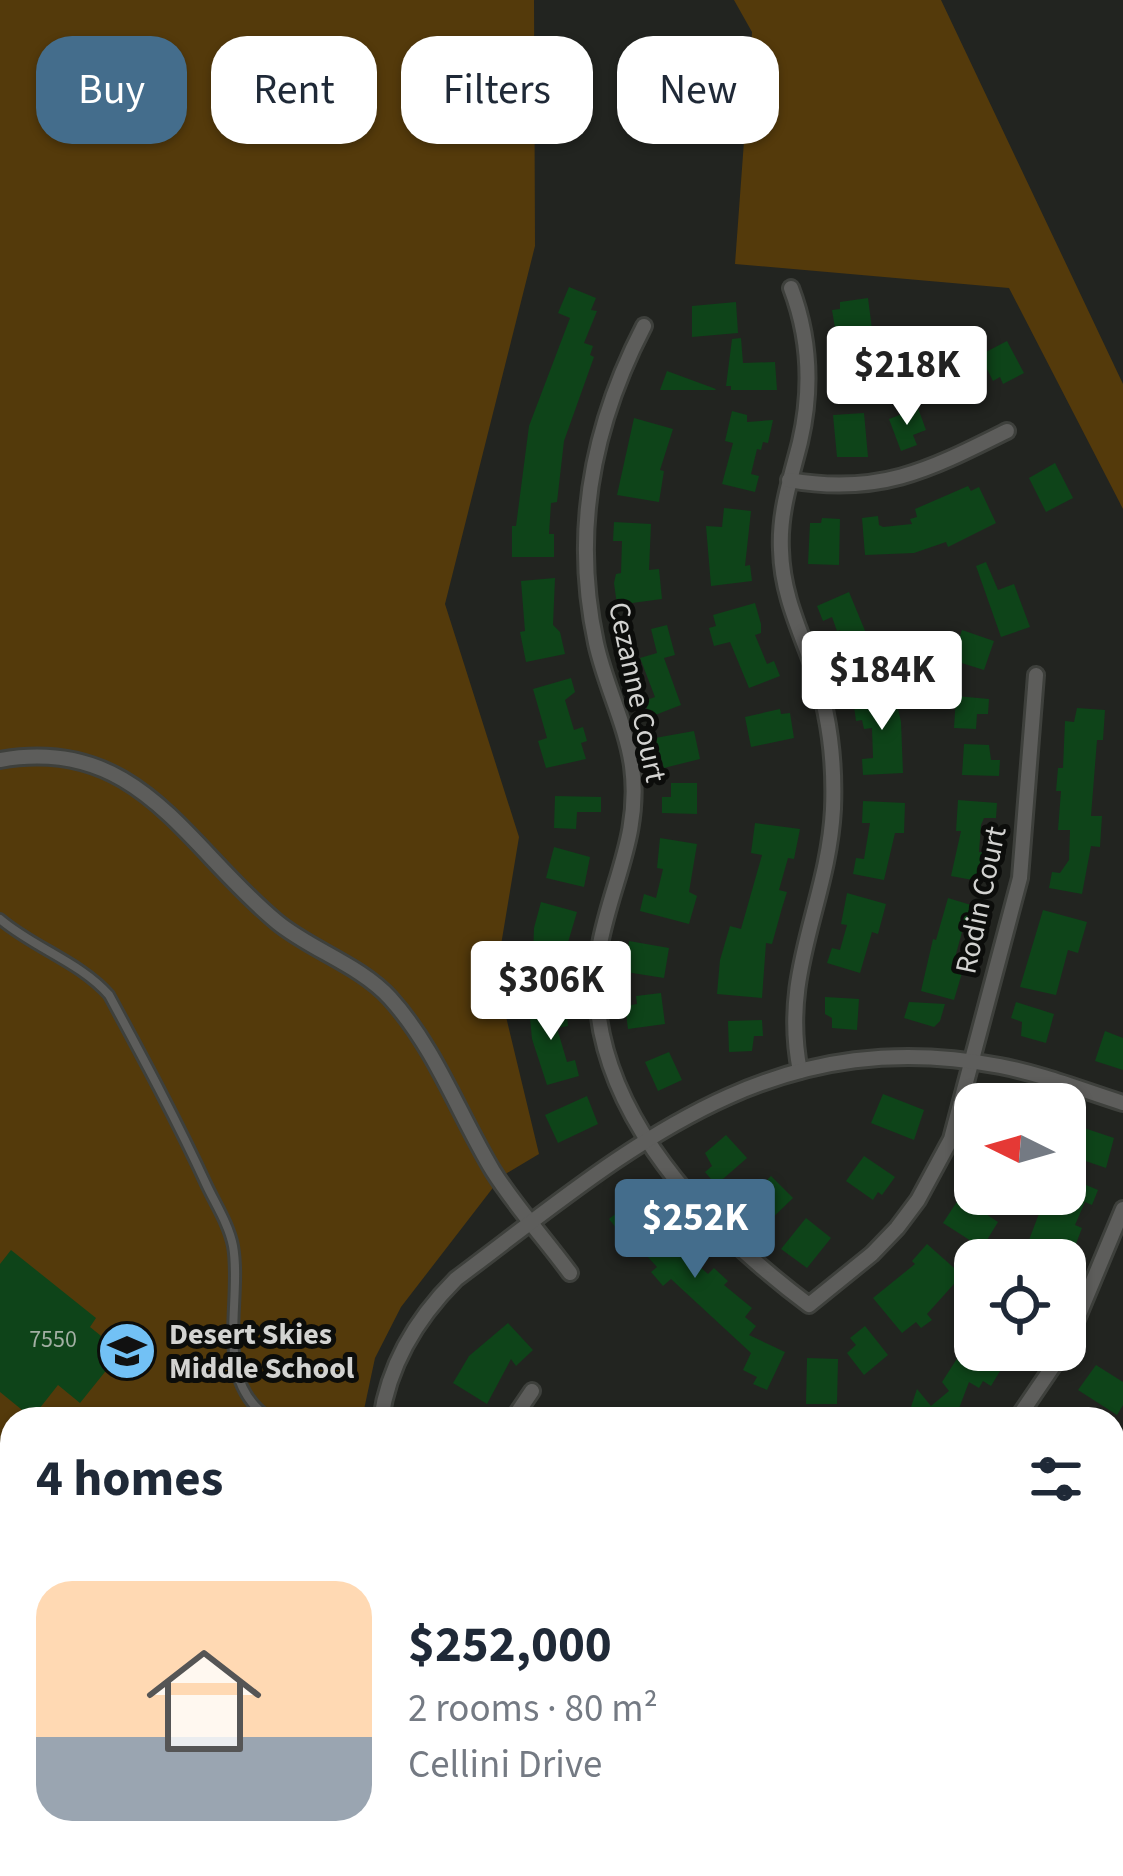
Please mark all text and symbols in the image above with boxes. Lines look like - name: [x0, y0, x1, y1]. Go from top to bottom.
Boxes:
- chip: Buy: [36, 36, 187, 144]
- chip: Rent: [211, 36, 377, 144]
- chip: Filters: [401, 36, 593, 144]
- chip: New: [617, 36, 779, 144]
- pin: $218K: [823, 326, 991, 428]
- text: $218K: [854, 337, 960, 393]
- street label: Cezanne Court: [597, 598, 677, 786]
- pin: $184K: [798, 631, 966, 733]
- text: $184K: [829, 642, 935, 698]
- street label: Rodin Court: [944, 822, 1018, 978]
- pin: $306K: [467, 941, 635, 1043]
- text: $306K: [498, 952, 604, 1008]
- north arrow: [954, 1083, 1086, 1215]
- map controls: [954, 1083, 1086, 1371]
- pin: $252K: [611, 1179, 779, 1281]
- text: $252K: [642, 1190, 748, 1246]
- button: locate: [954, 1239, 1086, 1371]
- place label: Desert Skies Middle School: [169, 1313, 355, 1390]
- school or university icon: Desert Skies Middle School: [96, 1320, 158, 1382]
- house number: 7550: [29, 1322, 77, 1357]
- text: 4 homes: [36, 1443, 223, 1515]
- icon: filters: [1023, 1446, 1089, 1512]
- text: $252,000: [408, 1609, 612, 1681]
- icon: home: [132, 1629, 276, 1773]
- text: 2 rooms · 80 m²: [408, 1681, 658, 1737]
- text: Cellini Drive: [408, 1737, 602, 1793]

